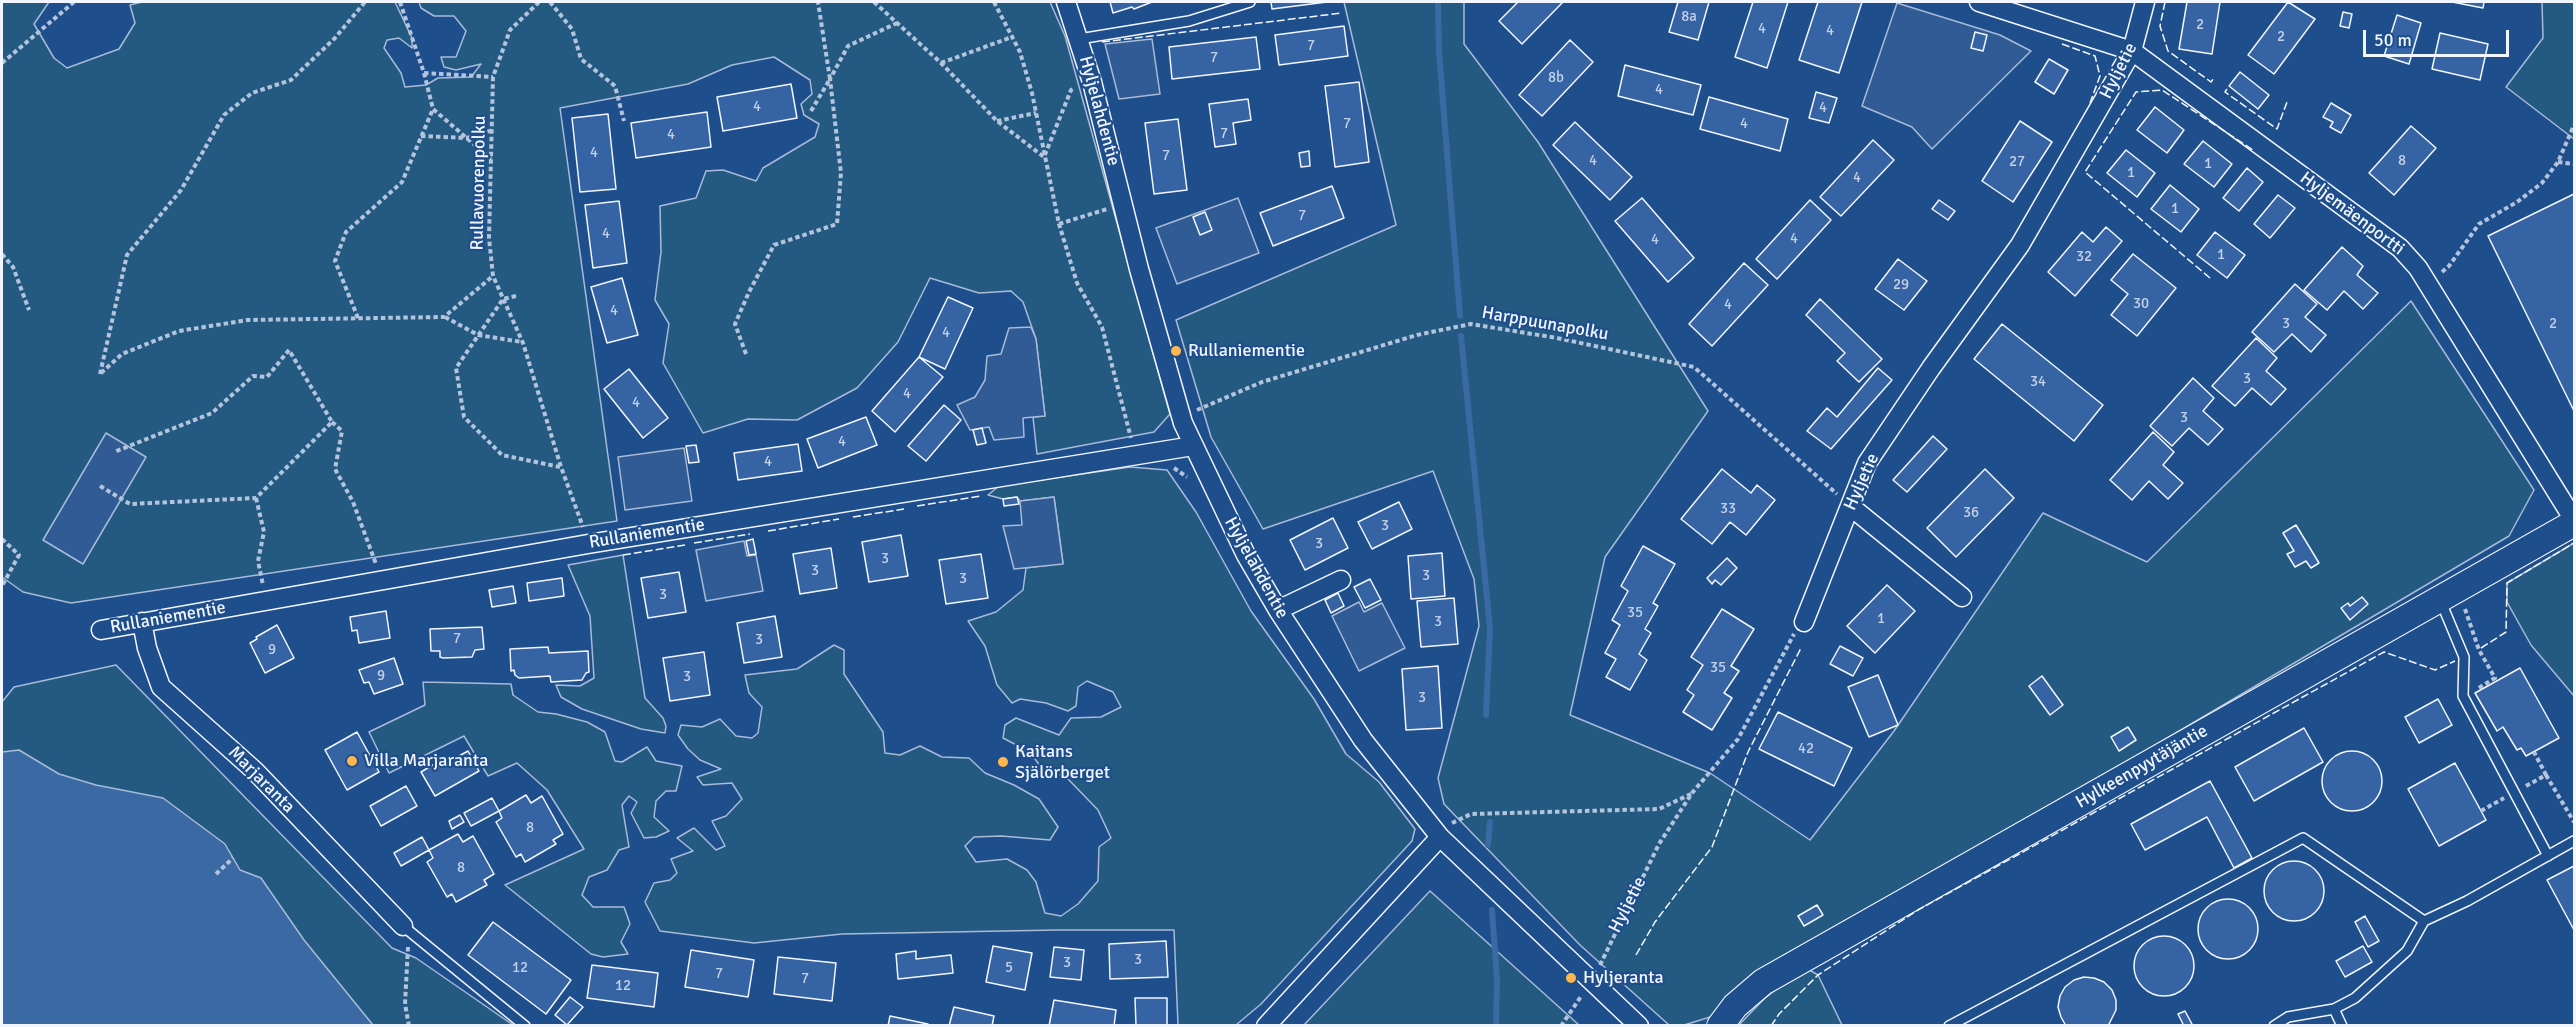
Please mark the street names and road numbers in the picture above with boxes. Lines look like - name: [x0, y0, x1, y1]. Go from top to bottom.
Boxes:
- street label: Hyljetie: [2096, 39, 2142, 103]
- street label: Hyljelahdentie: [1074, 54, 1124, 168]
- street label: Rullavuorenpolku: [467, 115, 491, 251]
- street label: Hyljemäenportti: [2295, 168, 2409, 260]
- street label: Harppuunapolku: [1480, 302, 1610, 346]
- street label: Hyljetie: [1840, 450, 1884, 514]
- street label: Hyljelahdentie: [1219, 513, 1293, 623]
- street label: Rullaniementie: [588, 514, 706, 554]
- street label: Rullaniementie: [109, 597, 227, 639]
- street label: Hylkeenpyytäjäntie: [2072, 720, 2212, 814]
- street label: Marjaranta: [223, 742, 299, 818]
- street label: Hyljetie: [1605, 873, 1651, 937]

